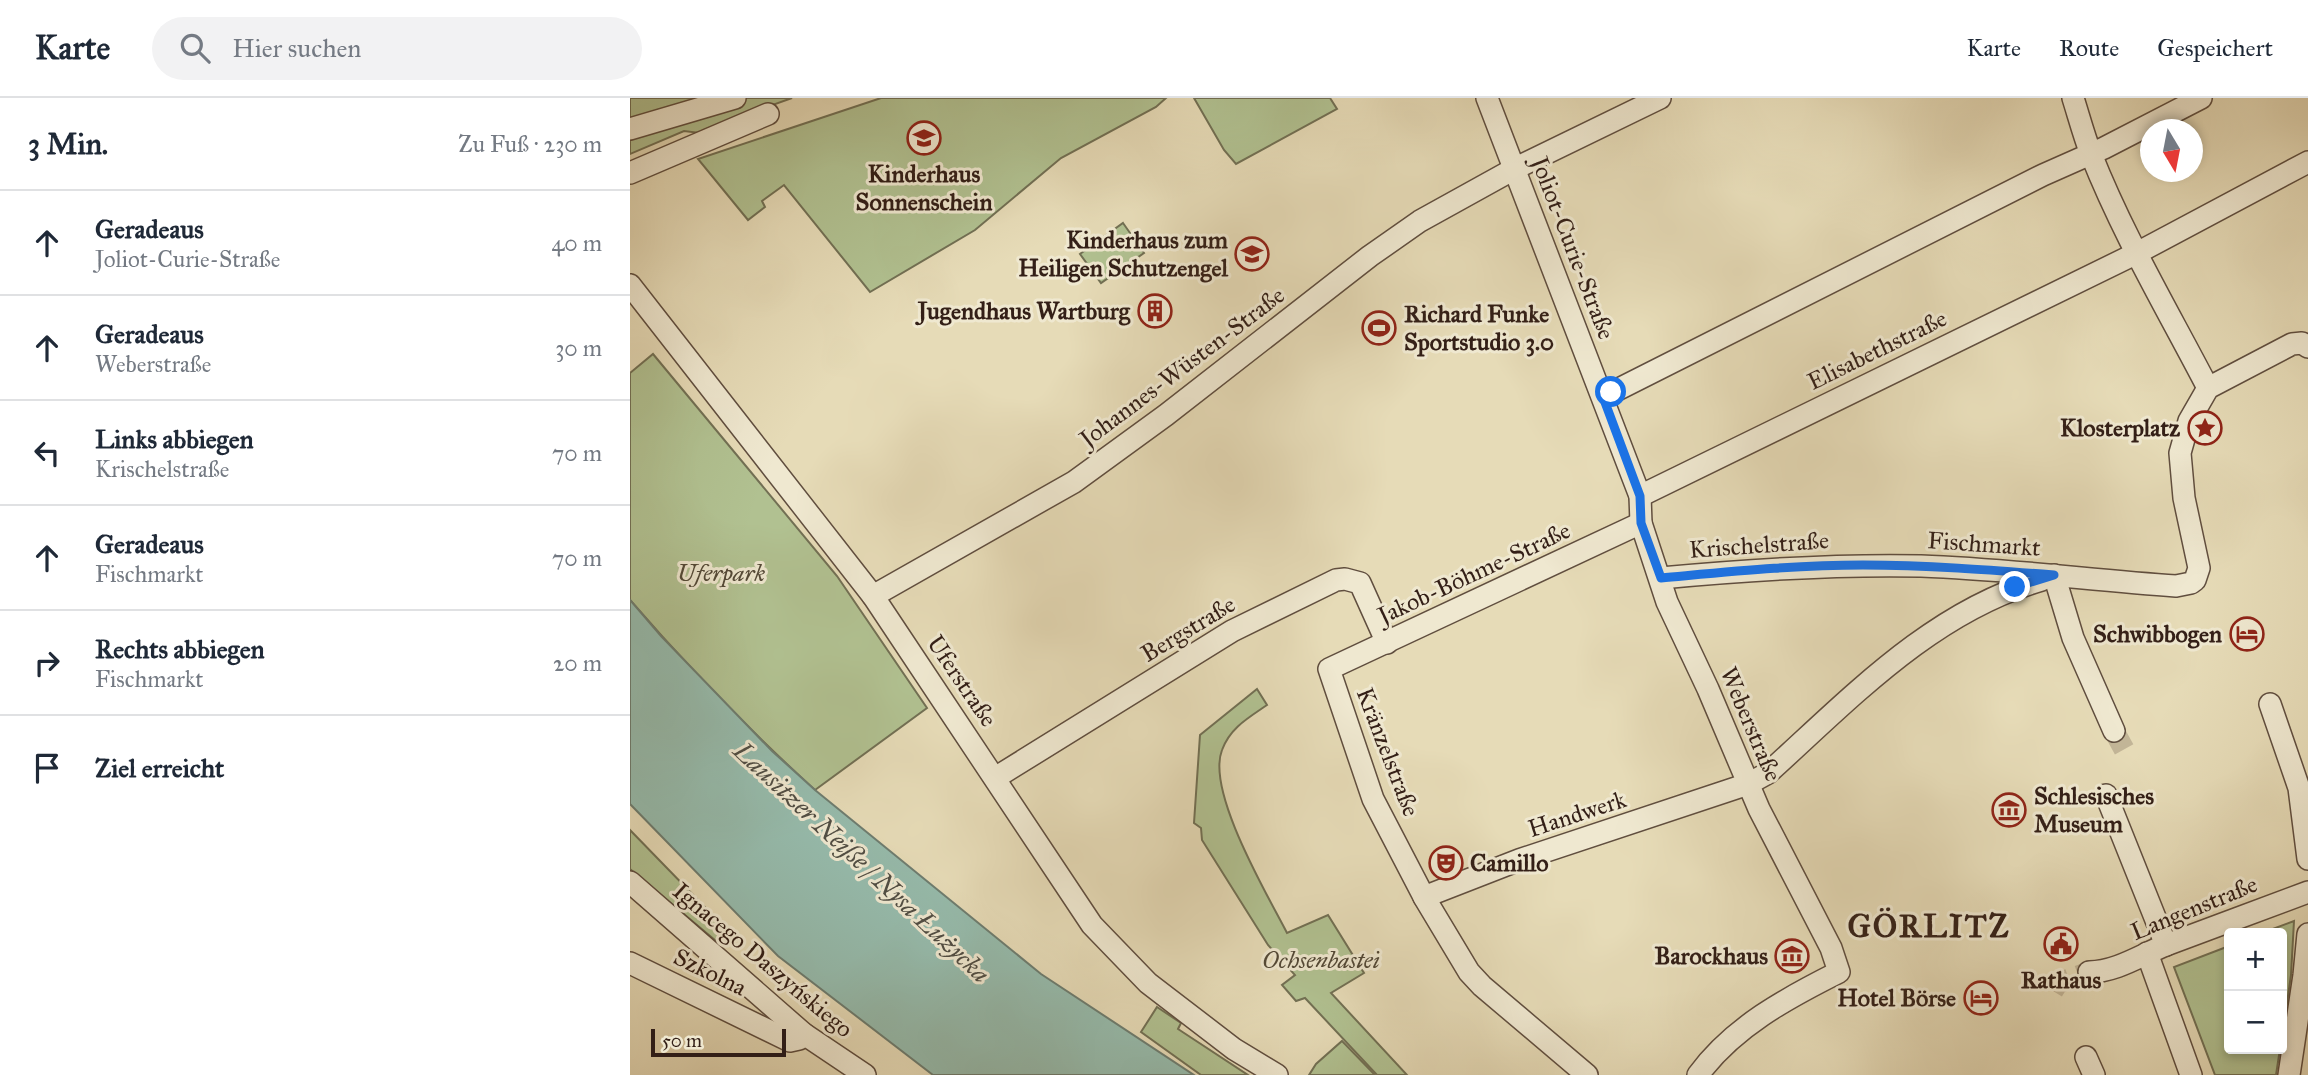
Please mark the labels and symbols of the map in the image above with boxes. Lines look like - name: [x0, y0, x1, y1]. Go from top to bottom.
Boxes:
- school or university icon: Kinderhaus Sonnenschein: [905, 119, 943, 157]
- north arrow: [2140, 119, 2203, 182]
- street label: Joliot-Curie-Straße: [1523, 150, 1622, 344]
- place label: Kinderhaus Sonnenschein: [856, 159, 992, 217]
- place label: Kinderhaus zum Heiligen Schutzengel: [1018, 225, 1229, 283]
- school or university icon: Kinderhaus zum Heiligen Schutzengel: [1233, 235, 1271, 273]
- street label: Johannes-Wüsten-Straße: [1071, 280, 1290, 456]
- building icon: Jugendhaus Wartburg: [1136, 292, 1174, 330]
- place label: Jugendhaus Wartburg: [915, 296, 1131, 326]
- place label: Richard Funke Sportstudio 3.0: [1404, 299, 1554, 357]
- street label: Elisabethstraße: [1802, 303, 1952, 397]
- sports icon: Richard Funke Sportstudio 3.0: [1360, 309, 1398, 347]
- route start: [1595, 376, 1626, 407]
- place icon: Klosterplatz: [2186, 409, 2224, 447]
- place label: Klosterplatz: [2060, 413, 2181, 443]
- street label: Jakob-Böhme-Straße: [1370, 515, 1575, 632]
- street label: Krischelstraße: [1688, 525, 1830, 565]
- street label: Fischmarkt: [1926, 525, 2042, 563]
- park label: Uferpark: [677, 558, 766, 588]
- route end: [1999, 571, 2030, 602]
- street label: Bergstraße: [1135, 589, 1241, 669]
- hotel icon: Schwibbogen: [2228, 615, 2266, 653]
- place label: Schwibbogen: [2093, 619, 2222, 649]
- street label: Uferstraße: [920, 629, 1004, 733]
- street label: Weberstraße: [1714, 662, 1789, 786]
- street label: Kränzelstraße: [1350, 683, 1426, 821]
- water label: Lausitzer Neiße / Nysa Łużycka: [726, 734, 997, 989]
- place label: Schlesisches Museum: [2034, 781, 2154, 839]
- street label: Handwerk: [1524, 784, 1631, 844]
- museum icon: Schlesisches Museum: [1990, 791, 2028, 829]
- theatre icon: Camillo: [1427, 844, 1465, 882]
- place label: Camillo: [1470, 848, 1548, 878]
- street label: Langenstraße: [2126, 869, 2262, 947]
- street label: Ignacego Daszyńskiego: [667, 876, 859, 1044]
- district label: GÖRLITZ: [1847, 907, 2011, 946]
- public building icon: Rathaus: [2042, 925, 2080, 963]
- museum icon: Barockhaus: [1773, 937, 1811, 975]
- place label: Barockhaus: [1655, 941, 1768, 971]
- street label: Szkolna: [669, 942, 752, 1003]
- park label: Ochsenbastei: [1262, 945, 1380, 975]
- place label: Rathaus: [2021, 965, 2102, 995]
- hotel icon: Hotel Börse: [1962, 979, 2000, 1017]
- place label: Hotel Börse: [1837, 983, 1956, 1013]
- scale bar: [651, 1026, 786, 1058]

